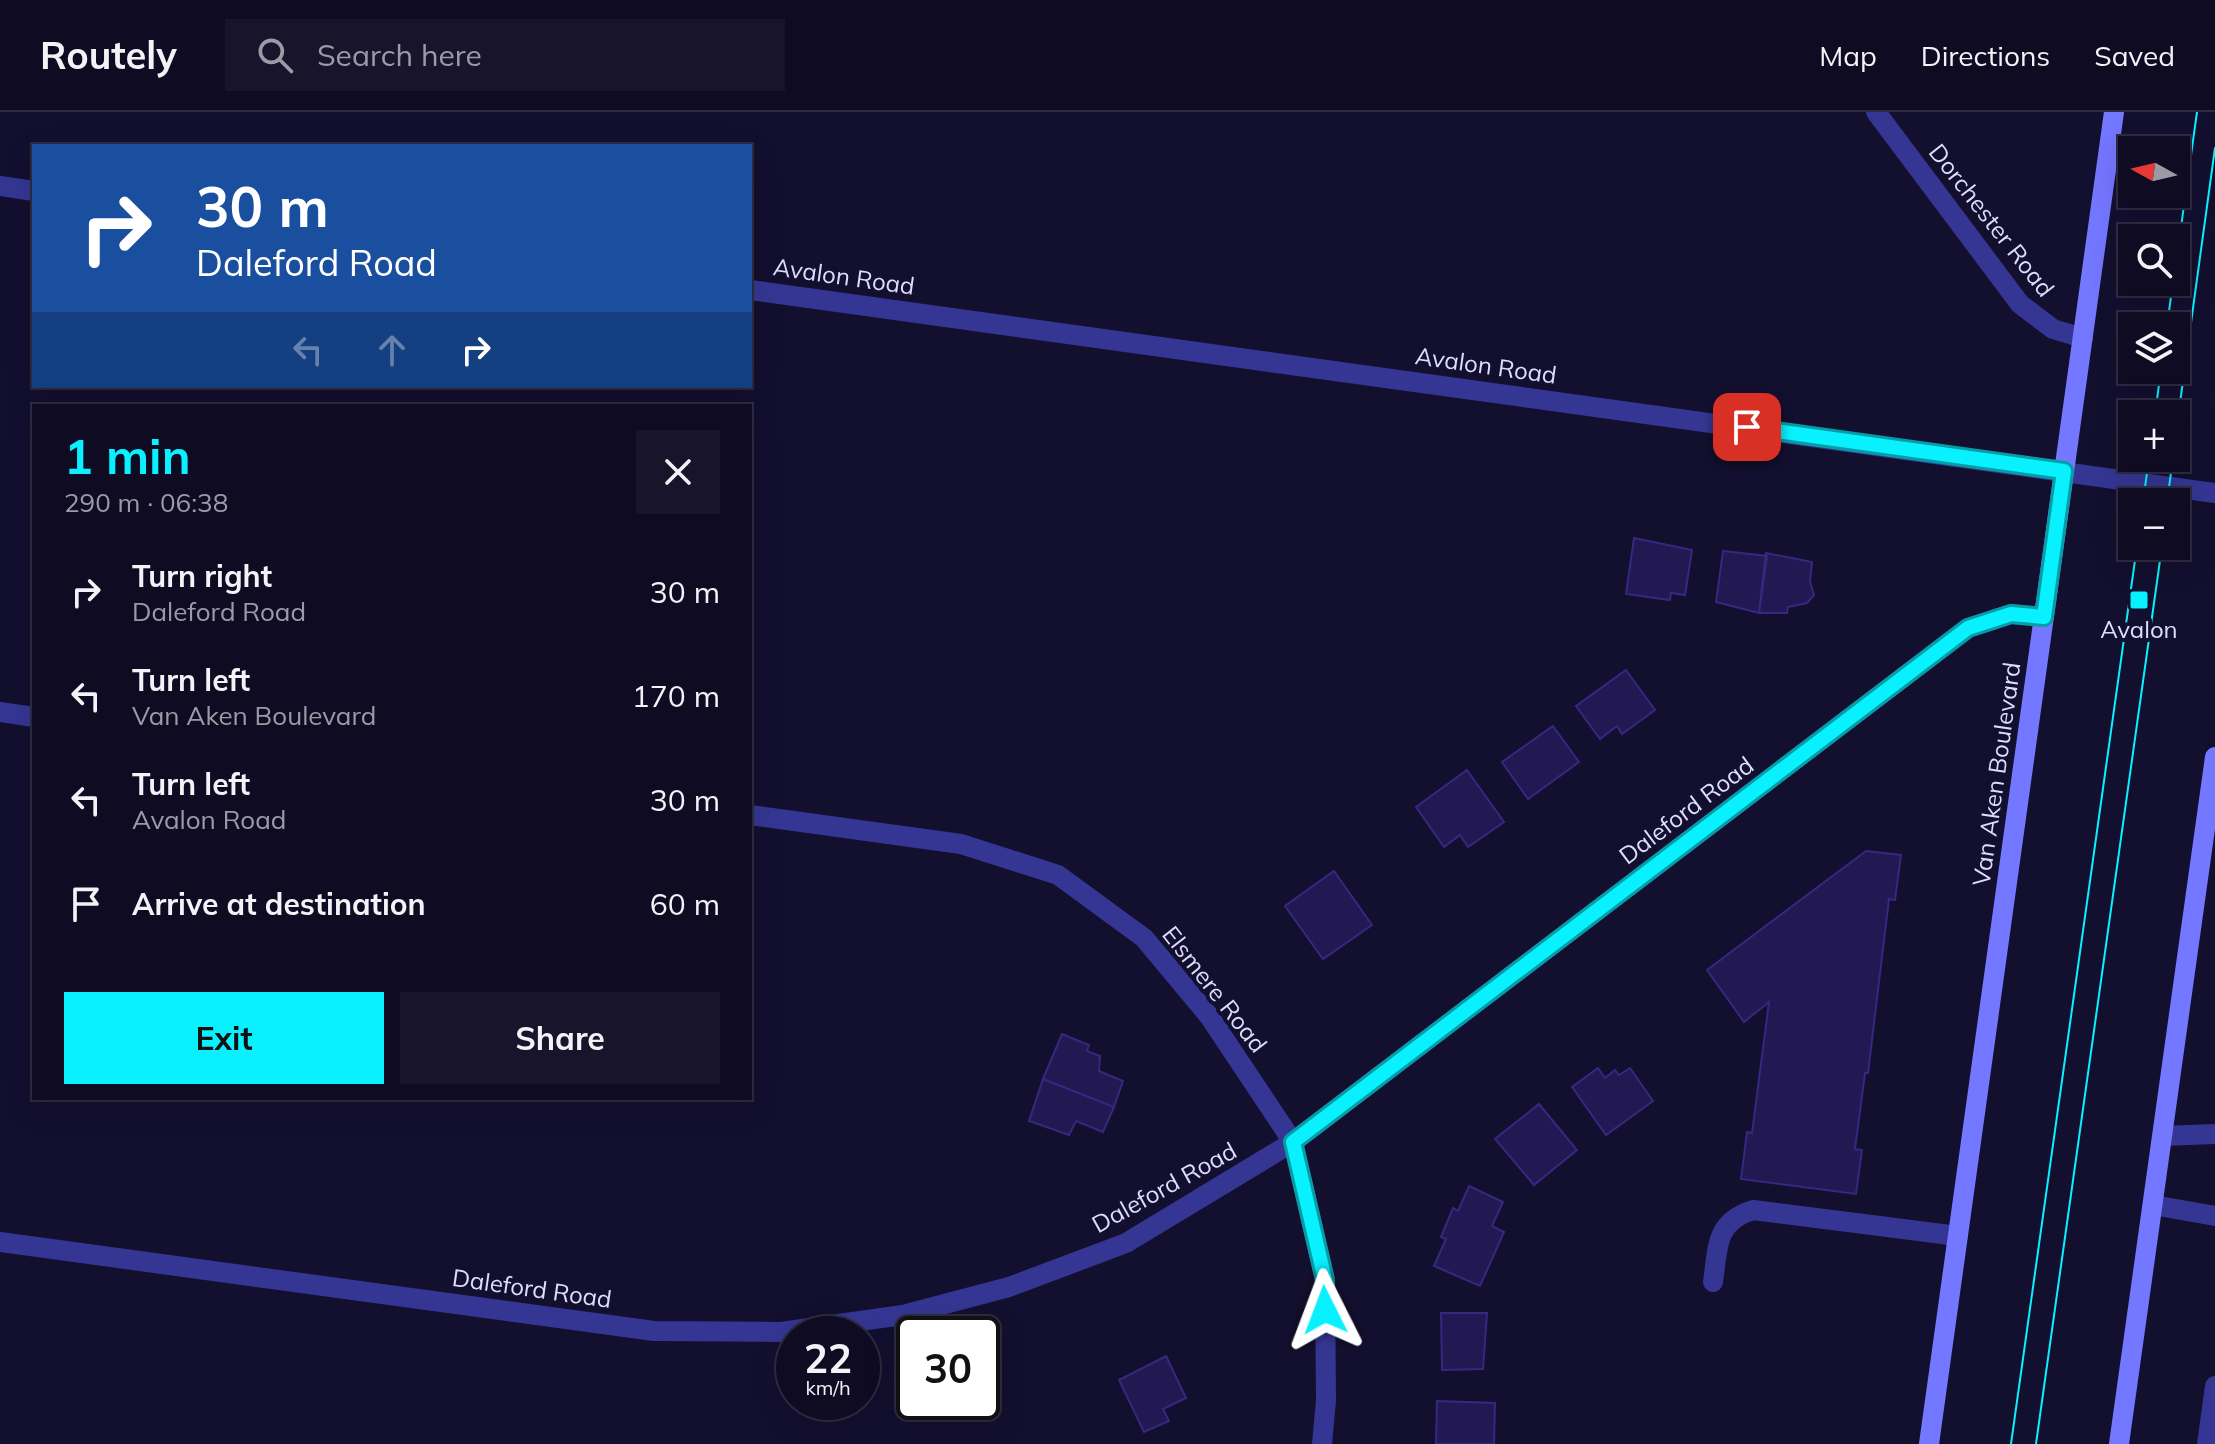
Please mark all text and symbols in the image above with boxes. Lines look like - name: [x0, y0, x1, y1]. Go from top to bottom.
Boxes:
- search box: [225, 19, 785, 91]
- text: Routely: [40, 31, 177, 79]
- icon: search: [253, 33, 297, 77]
- text: Search here: [317, 36, 482, 74]
- text: Map: [1819, 38, 1877, 73]
- text: Directions: [1921, 38, 2050, 73]
- text: Saved: [2094, 38, 2175, 73]
- north arrow: [2118, 136, 2190, 208]
- map controls: [2118, 136, 2190, 560]
- street label: Dorchester Road: [1923, 137, 2061, 303]
- text: 30 m: [196, 171, 329, 241]
- icon: right: [64, 176, 168, 280]
- button: search: [2118, 224, 2190, 296]
- text: Daleford Road: [196, 240, 437, 285]
- street label: Avalon Road: [771, 251, 917, 301]
- button: layers: [2118, 312, 2190, 384]
- icon: left: [286, 328, 330, 372]
- icon: ahead: [370, 328, 414, 372]
- icon: right: [454, 328, 498, 372]
- street label: Avalon Road: [1413, 340, 1559, 390]
- pin: [1713, 393, 1781, 461]
- button: +: [2118, 400, 2190, 472]
- icon: arrive: [1725, 405, 1769, 449]
- text: 1 min: [64, 426, 191, 486]
- button: close: [636, 430, 720, 514]
- text: 290 m · 06:38: [64, 486, 228, 519]
- button: −: [2118, 488, 2190, 560]
- text: Turn right: [132, 557, 272, 595]
- icon: right: [64, 570, 108, 614]
- text: 30 m: [650, 573, 720, 611]
- marker: Avalon: [2128, 589, 2150, 611]
- text: Daleford Road: [132, 595, 306, 628]
- place label: Avalon: [2100, 614, 2178, 644]
- street label: Van Aken Boulevard: [1965, 660, 2027, 888]
- text: Turn left: [132, 661, 250, 699]
- icon: left: [64, 674, 108, 718]
- text: 170 m: [632, 677, 720, 715]
- text: Van Aken Boulevard: [132, 699, 376, 732]
- street label: Daleford Road: [1613, 750, 1759, 870]
- text: Turn left: [132, 765, 250, 803]
- icon: left: [64, 778, 108, 822]
- text: 30 m: [650, 781, 720, 819]
- text: Avalon Road: [132, 803, 286, 836]
- icon: arrive: [64, 882, 108, 926]
- text: Arrive at destination: [132, 885, 426, 923]
- text: 60 m: [650, 885, 720, 923]
- street label: Elsmere Road: [1156, 920, 1274, 1058]
- button: Exit: [64, 992, 384, 1084]
- button: Share: [400, 992, 720, 1084]
- street label: Daleford Road: [1086, 1135, 1242, 1239]
- street label: Daleford Road: [450, 1262, 614, 1314]
- position arrow: [1283, 1268, 1367, 1352]
- speed limit sign: 30: [896, 1316, 1000, 1420]
- text: 22: [804, 1333, 852, 1383]
- text: km/h: [805, 1375, 851, 1400]

